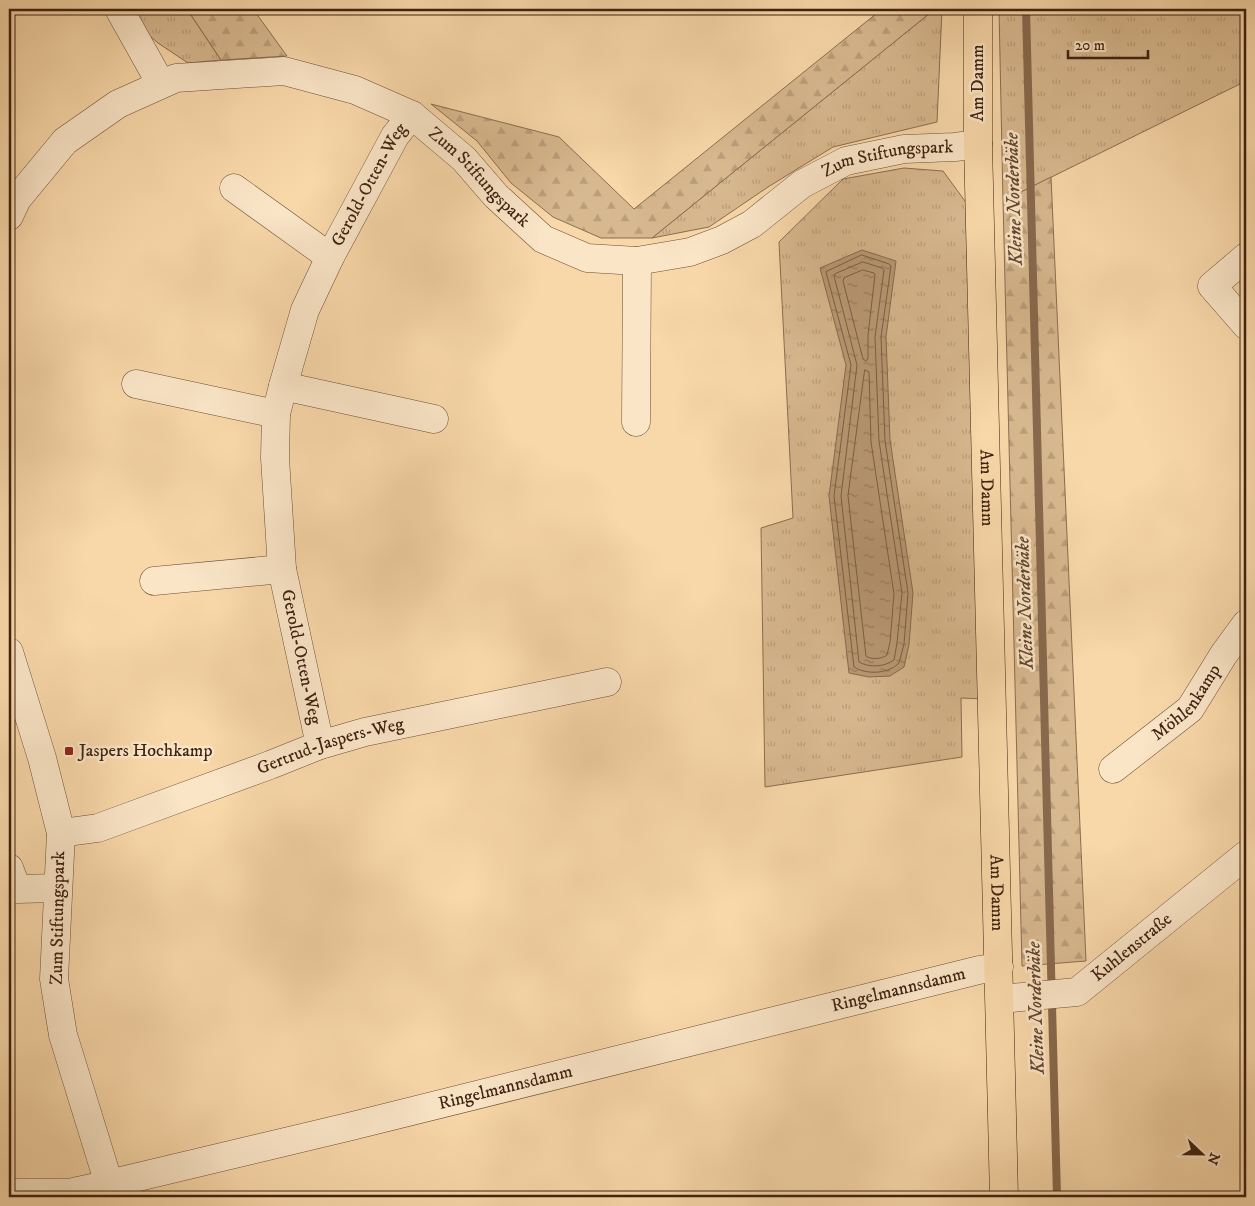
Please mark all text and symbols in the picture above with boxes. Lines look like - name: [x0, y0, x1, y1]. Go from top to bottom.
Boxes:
- scale bar: [1068, 28, 1148, 60]
- text: 20 m: [1075, 36, 1105, 55]
- street label: Am Damm: [967, 45, 989, 121]
- street label: Gerold-Otten-Weg: [327, 118, 412, 250]
- street label: Zum Stiftungspark: [424, 123, 534, 232]
- water label: Kleine Norderbäke: [1000, 132, 1028, 267]
- street label: Zum Stiftungspark: [818, 136, 954, 183]
- street label: Am Damm: [975, 449, 998, 527]
- water label: Kleine Norderbäke: [1011, 536, 1039, 671]
- street label: Gerold-Otten-Weg: [276, 588, 326, 727]
- street label: Möhlenkamp: [1147, 660, 1226, 746]
- street label: Gertrud-Jaspers-Weg: [254, 713, 406, 780]
- place label: Jaspers Hochkamp: [77, 740, 212, 762]
- marker: Jaspers Hochkamp: [63, 745, 75, 757]
- street label: Zum Stiftungspark: [46, 851, 70, 985]
- street label: Am Damm: [985, 854, 1008, 932]
- street label: Kuhlenstraße: [1087, 908, 1177, 987]
- water label: Kleine Norderbäke: [1022, 941, 1050, 1076]
- street label: Ringelmannsdamm: [829, 963, 968, 1017]
- street label: Ringelmannsdamm: [436, 1061, 575, 1115]
- north arrow: [1178, 1128, 1228, 1178]
- text: N: [1202, 1150, 1224, 1168]

